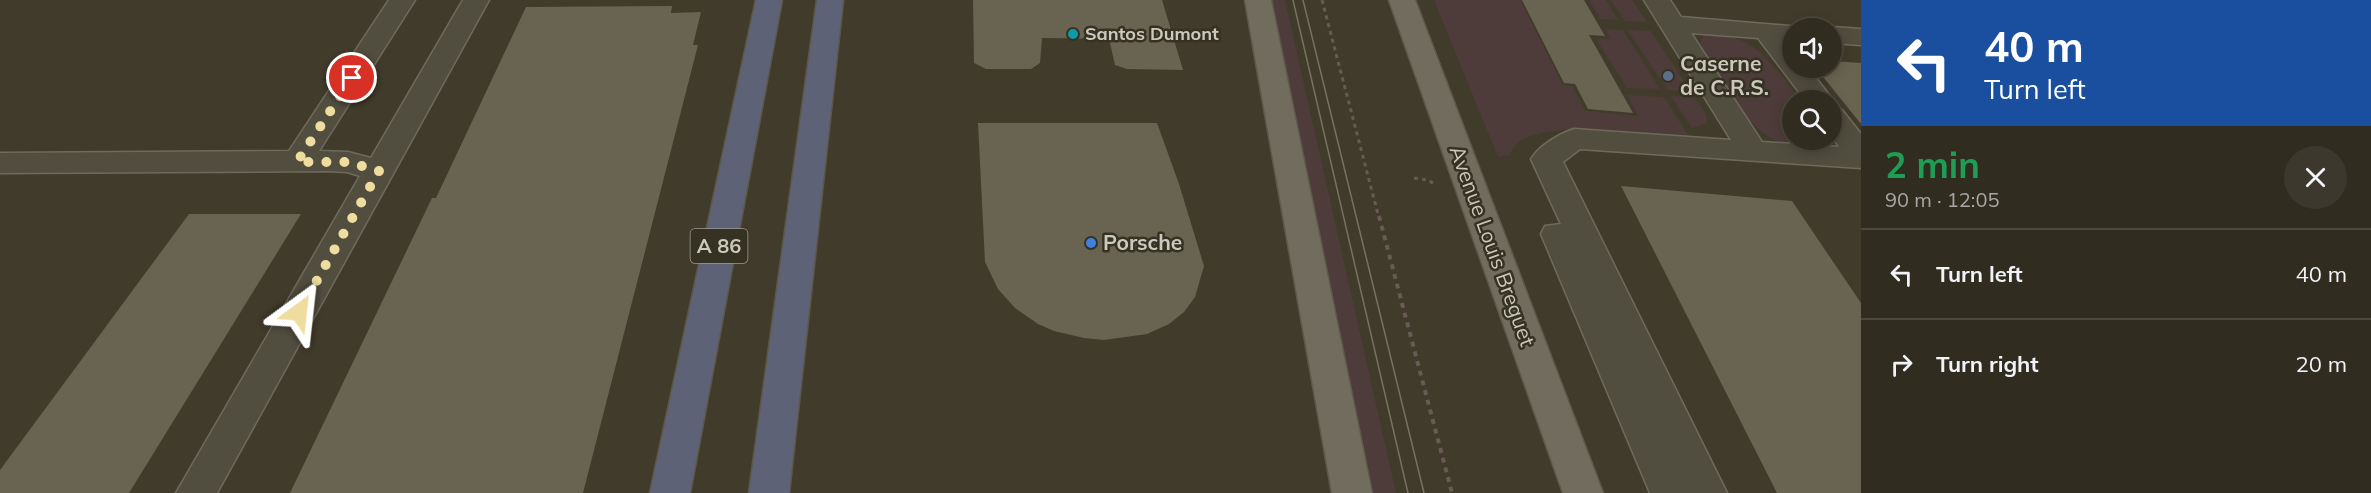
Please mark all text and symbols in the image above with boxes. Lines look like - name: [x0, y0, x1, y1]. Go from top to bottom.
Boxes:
- map controls: [1782, 18, 1842, 150]
- button: sound: [1782, 18, 1842, 78]
- text: 40 m: [1984, 20, 2084, 73]
- place label: Santos Dumont: [1085, 22, 1219, 45]
- icon: left: [1885, 24, 1963, 102]
- marker: Santos Dumont: [1066, 27, 1080, 41]
- place label: Caserne de C.R.S.: [1680, 50, 1769, 100]
- pin: [326, 52, 377, 103]
- icon: arrive: [335, 61, 368, 94]
- marker: Caserne de C.R.S.: [1661, 69, 1675, 83]
- text: Turn left: [1984, 72, 2086, 106]
- button: search: [1782, 90, 1842, 150]
- street label: Avenue Louis Breguet: [1445, 142, 1541, 350]
- text: 2 min: [1885, 142, 1980, 187]
- button: close: [2284, 146, 2347, 209]
- text: 90 m · 12:05: [1885, 187, 1999, 212]
- road number: A 86: [690, 229, 748, 263]
- place label: Porsche: [1103, 229, 1182, 255]
- marker: Porsche: [1084, 236, 1098, 250]
- icon: left: [1885, 258, 1918, 291]
- text: Turn left: [1936, 260, 2023, 288]
- text: 40 m: [2296, 260, 2347, 288]
- position arrow: [267, 280, 331, 344]
- icon: right: [1885, 348, 1918, 381]
- text: Turn right: [1936, 350, 2039, 378]
- text: 20 m: [2296, 350, 2347, 378]

